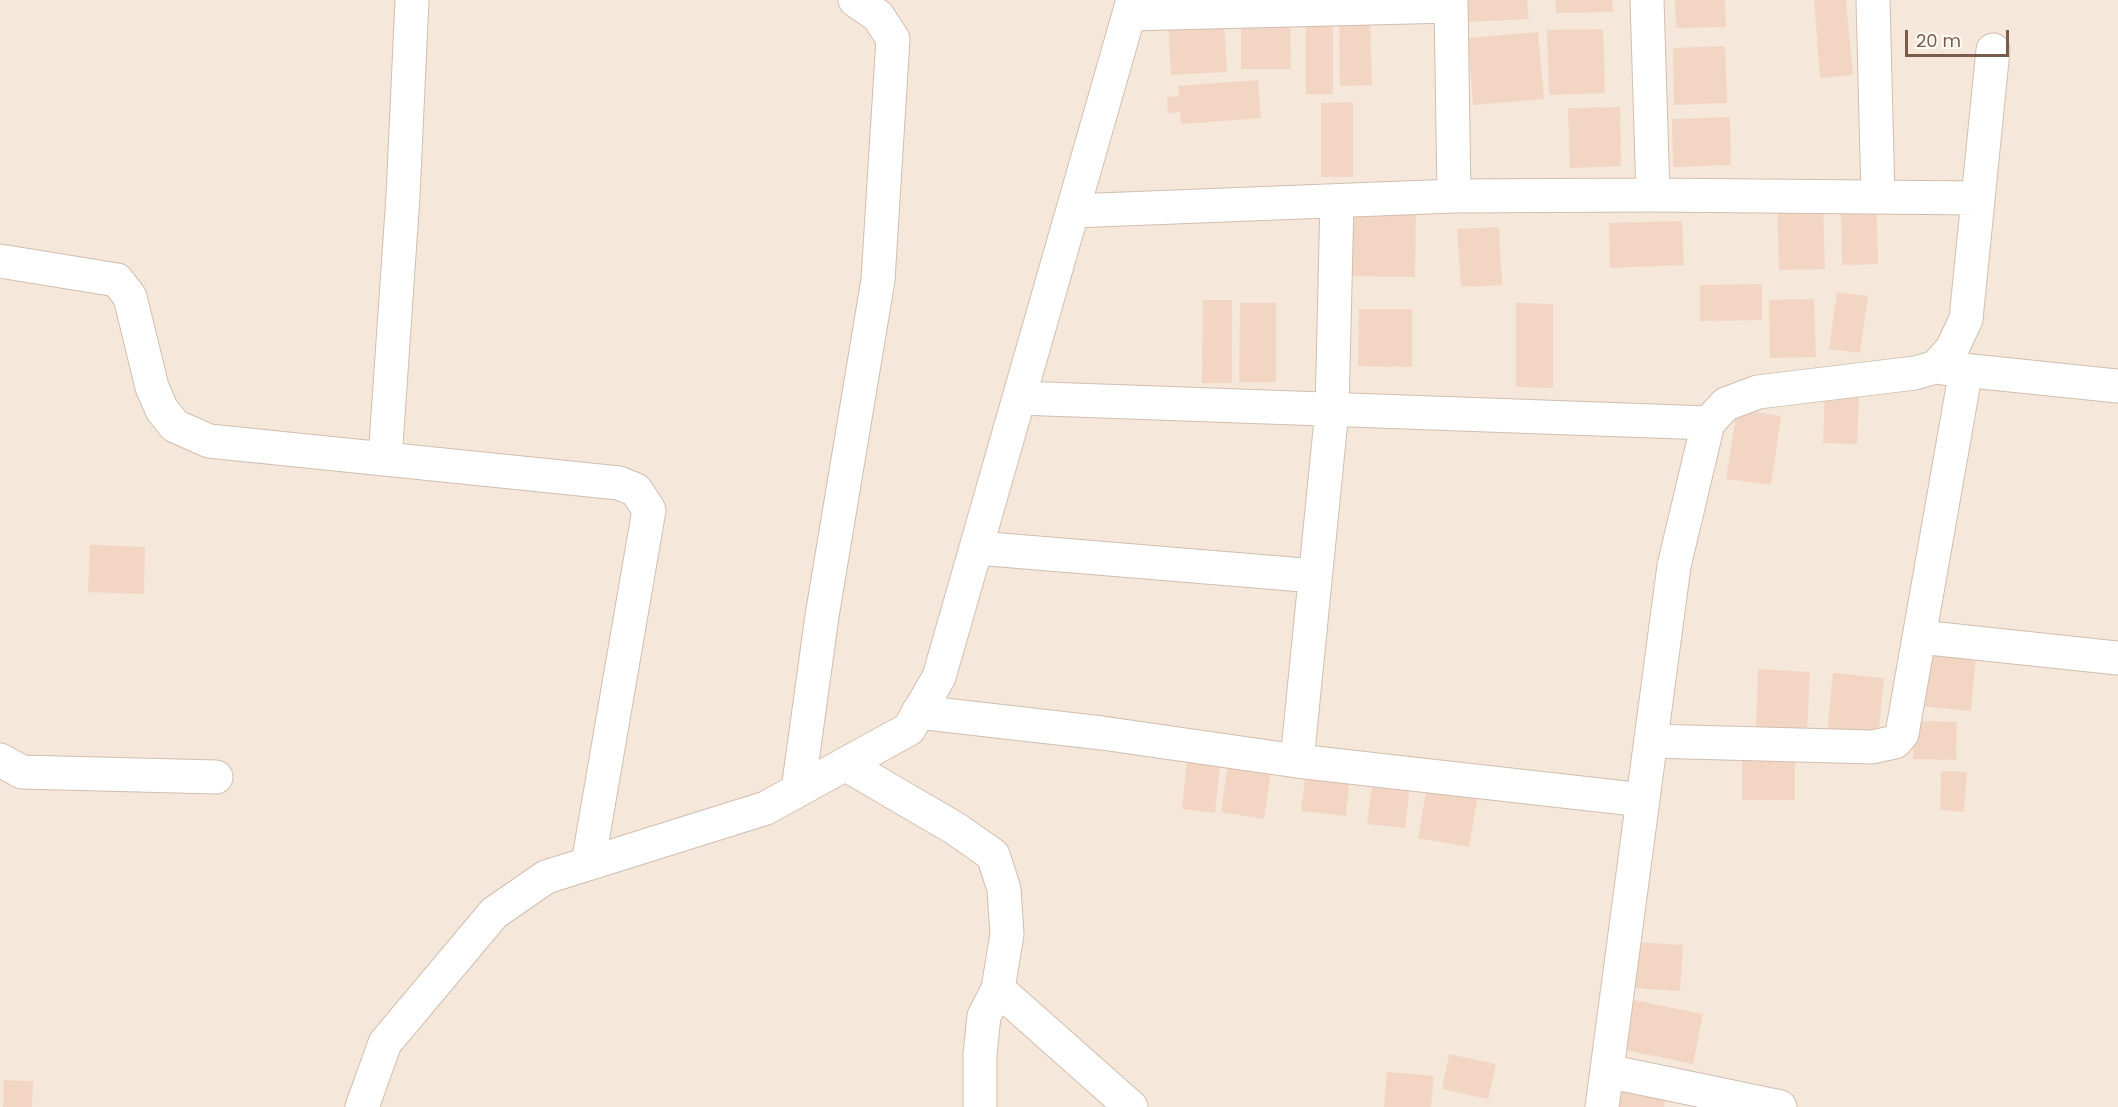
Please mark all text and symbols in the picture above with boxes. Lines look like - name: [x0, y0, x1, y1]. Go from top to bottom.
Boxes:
- scale bar: [1908, 18, 2012, 56]
- text: 20 m: [1916, 28, 1961, 53]

